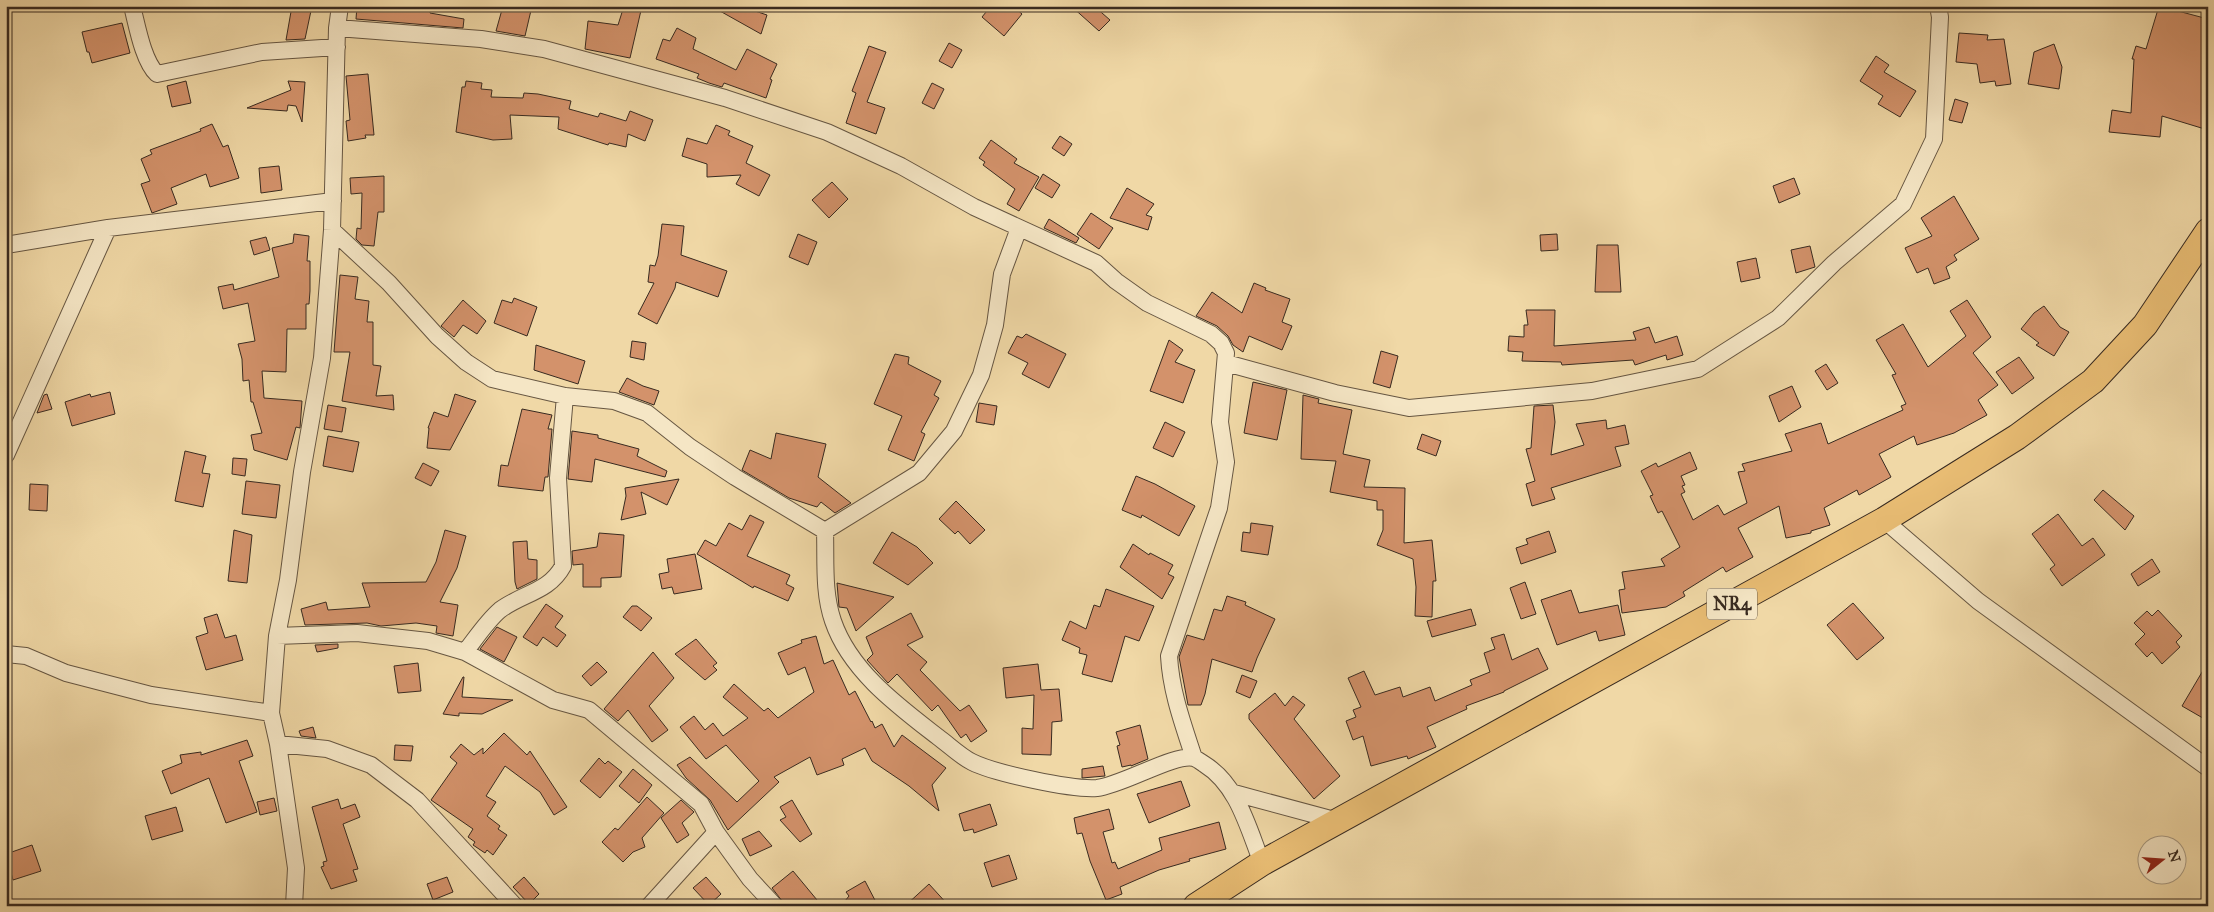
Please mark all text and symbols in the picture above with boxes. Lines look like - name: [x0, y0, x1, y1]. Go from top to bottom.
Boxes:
- road number: NR4: [1707, 588, 1757, 620]
- north arrow: [2136, 834, 2186, 884]
- text: N: [2164, 848, 2184, 865]

